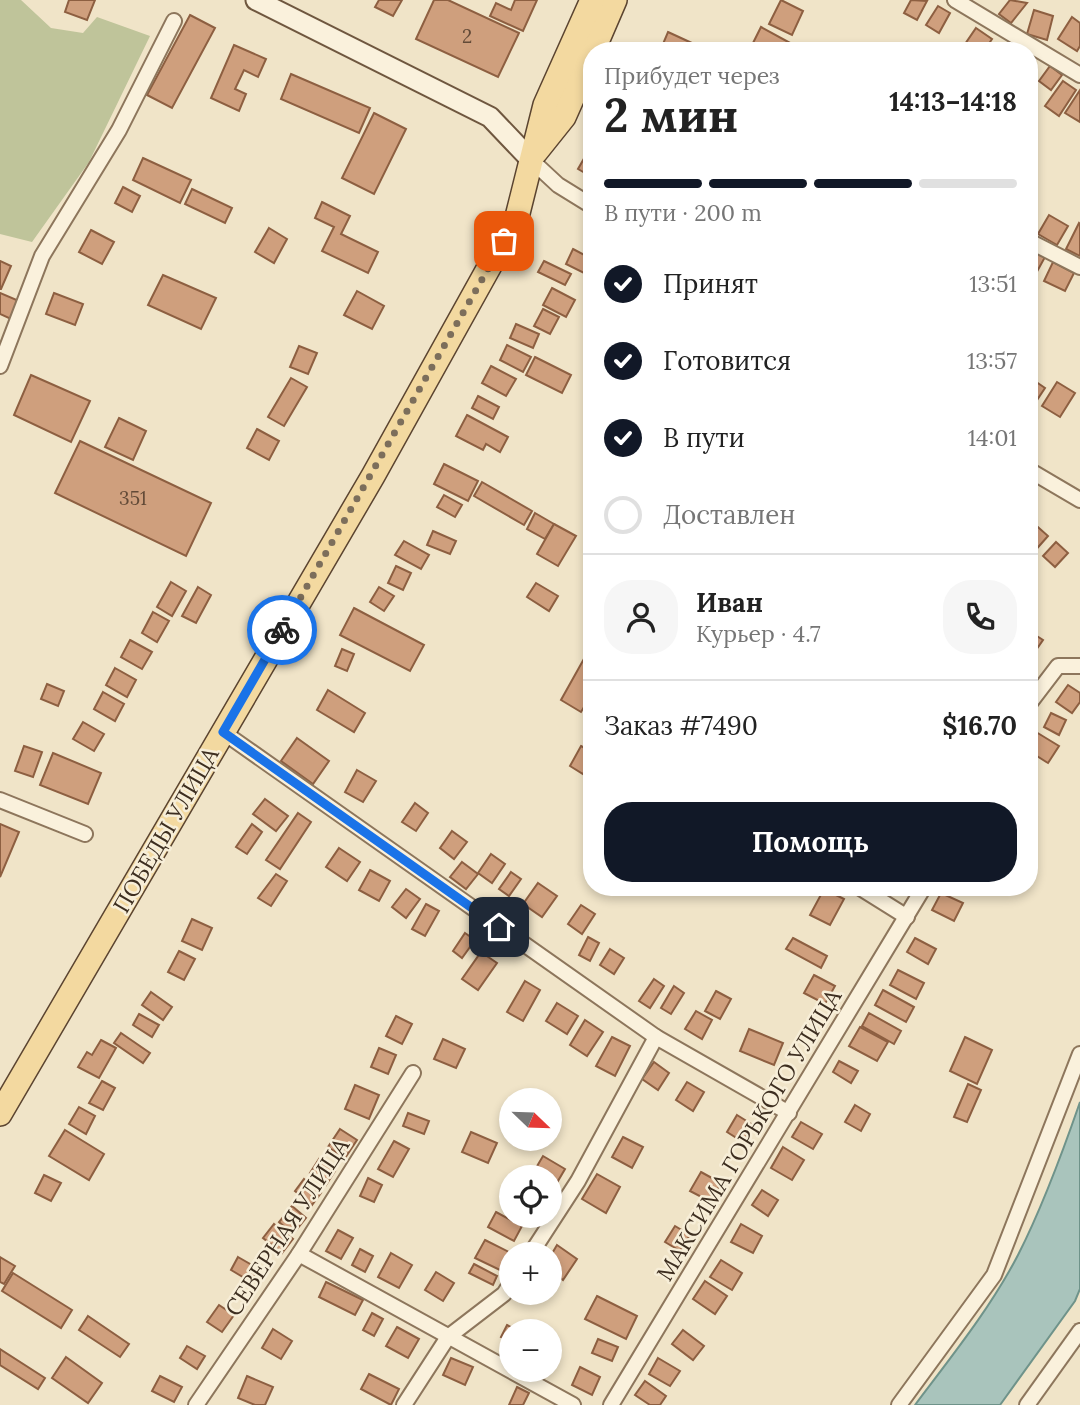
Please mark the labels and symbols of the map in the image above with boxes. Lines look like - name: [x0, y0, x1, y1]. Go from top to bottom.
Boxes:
- house number: 2: [462, 24, 472, 48]
- pin: [474, 211, 534, 271]
- house number: 351: [119, 486, 147, 510]
- courier: [247, 595, 317, 665]
- street label: ПОБЕДЫ УЛИЦА: [106, 741, 225, 918]
- pin: [469, 897, 529, 957]
- street label: МАКСИМА ГОРЬКОГО УЛИЦА: [650, 983, 848, 1286]
- north arrow: [499, 1088, 562, 1152]
- street label: СЕВЕРНАЯ УЛИЦА: [218, 1132, 355, 1321]

